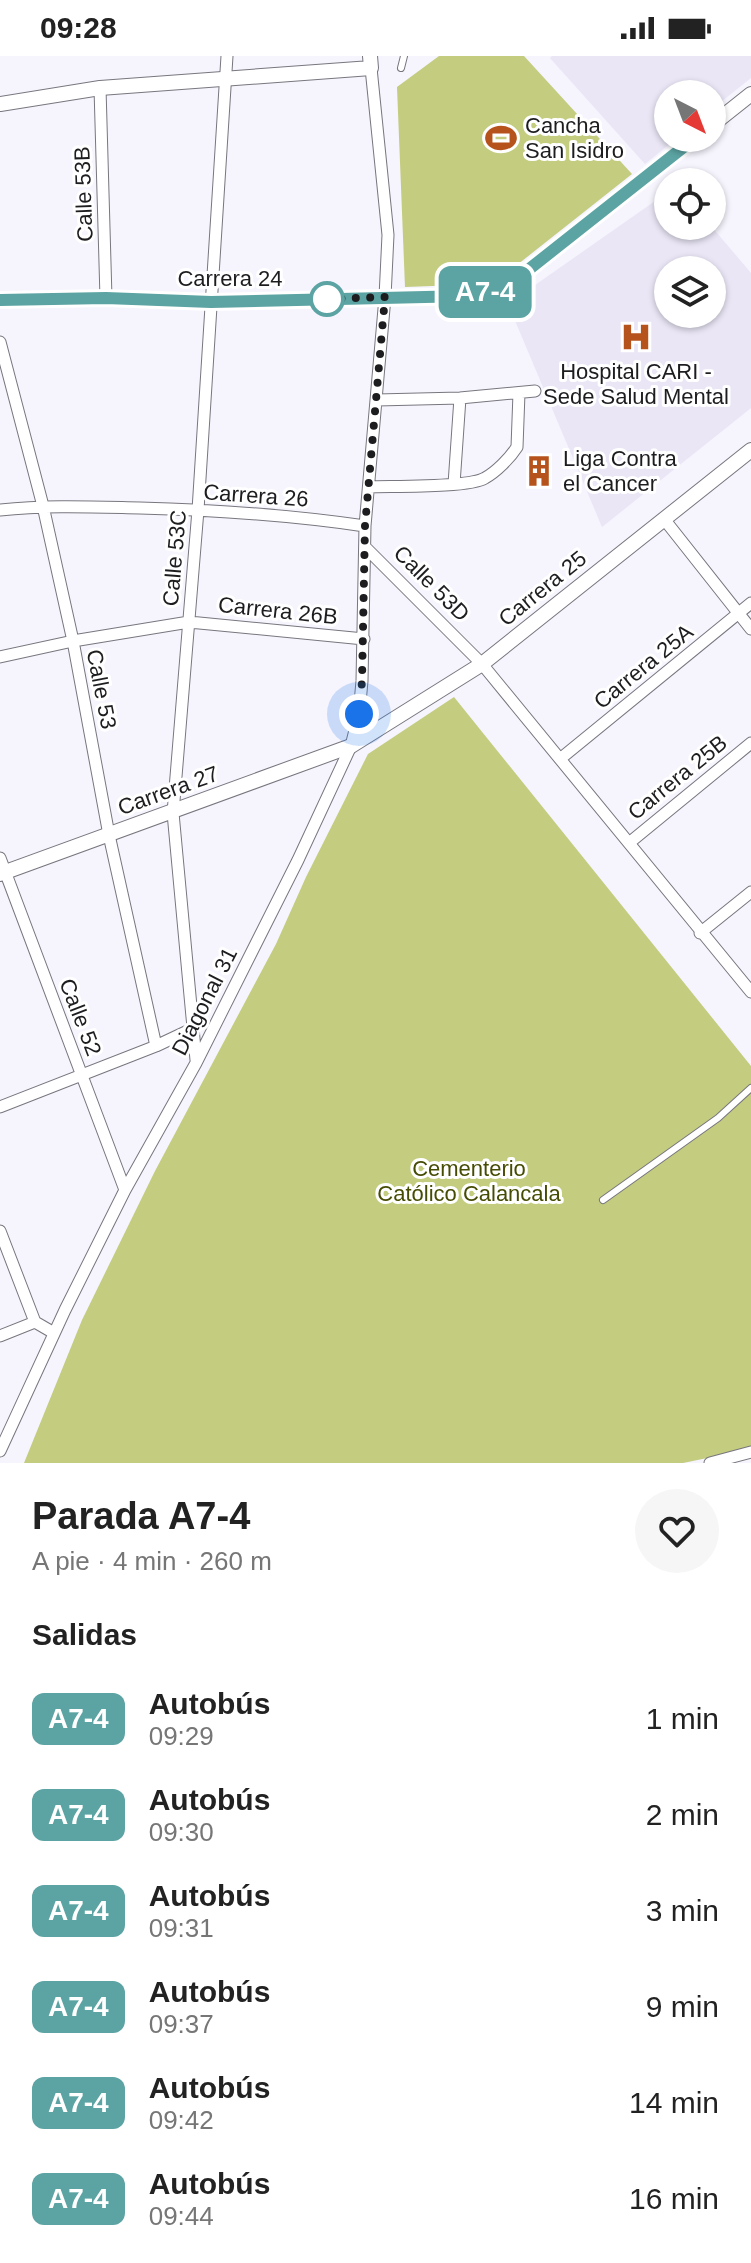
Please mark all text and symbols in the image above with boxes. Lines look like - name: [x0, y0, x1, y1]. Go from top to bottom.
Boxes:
- text: 09:28: [40, 11, 117, 44]
- north arrow: [654, 80, 726, 152]
- map controls: [654, 80, 726, 328]
- place label: Cancha San Isidro: [525, 113, 624, 163]
- sports icon: Cancha San Isidro: [484, 121, 518, 155]
- street label: Calle 53B: [69, 146, 98, 242]
- button: locate: [654, 168, 726, 240]
- button: layers: [654, 256, 726, 328]
- street label: Carrera 24: [177, 266, 283, 291]
- line badge: A7-4: [429, 266, 541, 318]
- text: A7-4: [455, 276, 515, 307]
- unlabelled marker: [310, 282, 344, 316]
- hospital icon: Hospital CARI - Sede Salud Mental: [619, 320, 653, 354]
- place label: Hospital CARI - Sede Salud Mental: [543, 359, 729, 409]
- place label: Liga Contra el Cancer: [563, 446, 678, 496]
- building icon: Liga Contra el Cancer: [522, 454, 556, 488]
- street label: Carrera 26: [203, 479, 309, 512]
- street label: Calle 53C: [158, 509, 191, 607]
- street label: Calle 53D: [389, 540, 475, 626]
- street label: Carrera 25: [494, 546, 591, 631]
- street label: Carrera 26B: [217, 592, 339, 629]
- street label: Carrera 25A: [589, 619, 698, 714]
- street label: Calle 53: [82, 647, 121, 731]
- your location: [339, 694, 379, 734]
- street label: Carrera 25B: [623, 730, 732, 825]
- street label: Carrera 27: [114, 761, 222, 820]
- street label: Diagonal 31: [167, 943, 242, 1059]
- street label: Calle 52: [54, 975, 107, 1059]
- park label: Cementerio Católico Calancala: [377, 1156, 561, 1206]
- button: heart: [635, 1489, 719, 1573]
- text: Parada A7-4: [32, 1495, 250, 1537]
- text: A pie · 4 min · 260 m: [32, 1546, 272, 1576]
- text: Salidas: [32, 1618, 137, 1651]
- text: Autobús: [149, 1687, 270, 1720]
- text: 1 min: [646, 1702, 719, 1735]
- text: A7-4: [48, 1703, 109, 1734]
- text: 09:29: [149, 1721, 214, 1751]
- text: Autobús: [149, 1783, 270, 1816]
- text: 2 min: [646, 1798, 719, 1831]
- text: A7-4: [48, 1799, 109, 1830]
- text: 09:30: [149, 1817, 214, 1847]
- text: Autobús: [149, 1879, 270, 1912]
- text: 3 min: [646, 1894, 719, 1927]
- text: A7-4: [48, 1895, 109, 1926]
- text: 09:31: [149, 1913, 214, 1943]
- text: Autobús: [149, 1975, 270, 2008]
- text: 9 min: [646, 1990, 719, 2023]
- text: A7-4: [48, 1991, 109, 2022]
- text: 09:37: [149, 2009, 214, 2039]
- text: Autobús: [149, 2071, 270, 2104]
- text: 14 min: [629, 2086, 719, 2119]
- text: A7-4: [48, 2087, 109, 2118]
- text: 09:42: [149, 2105, 214, 2135]
- text: Autobús: [149, 2167, 270, 2200]
- text: 16 min: [629, 2182, 719, 2215]
- text: A7-4: [48, 2183, 109, 2214]
- text: 09:44: [149, 2201, 214, 2231]

